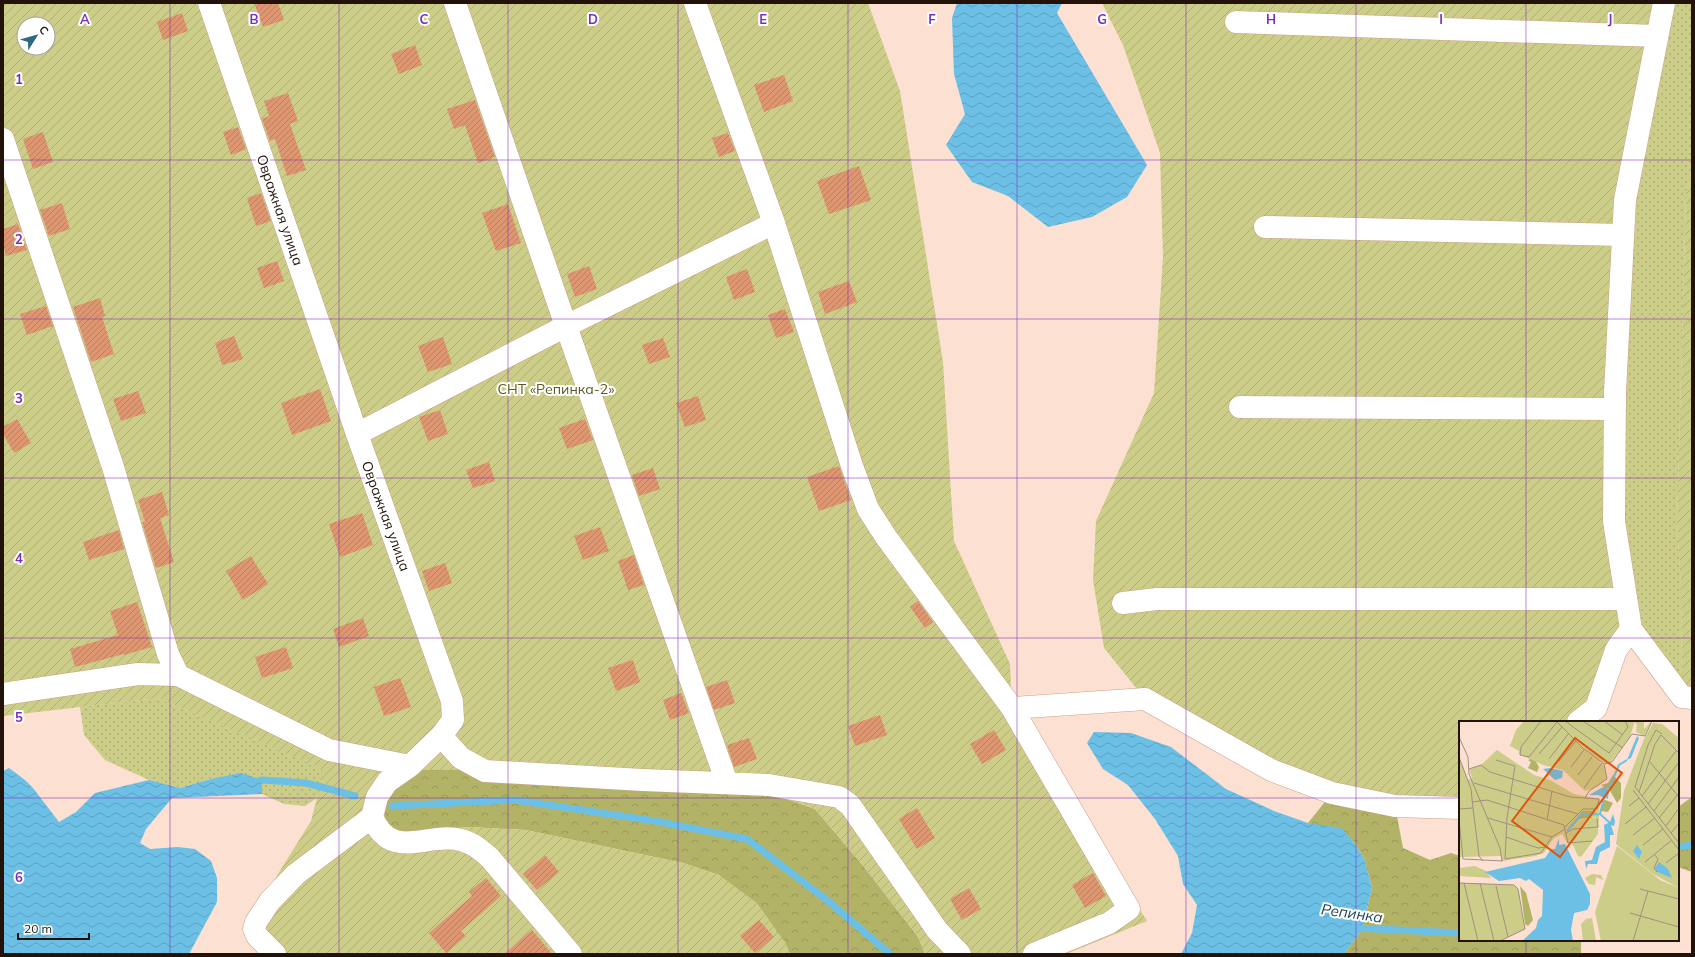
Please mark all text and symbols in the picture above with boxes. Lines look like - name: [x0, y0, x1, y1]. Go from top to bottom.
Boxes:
- text: A: [80, 11, 90, 27]
- text: B: [250, 11, 259, 27]
- text: C: [420, 11, 429, 27]
- text: D: [588, 11, 598, 27]
- text: E: [759, 11, 767, 27]
- text: F: [928, 11, 936, 27]
- text: G: [1097, 11, 1107, 27]
- text: H: [1266, 11, 1276, 27]
- text: I: [1439, 11, 1443, 27]
- text: J: [1608, 11, 1612, 27]
- north arrow: [16, 16, 56, 56]
- text: С: [36, 23, 52, 38]
- text: 1: [15, 71, 23, 87]
- street label: Овражная улица: [253, 152, 307, 268]
- text: 2: [15, 231, 23, 247]
- park label: СНТ «Репинка-2»: [497, 380, 615, 398]
- text: 3: [15, 390, 23, 406]
- street label: Овражная улица: [358, 458, 414, 574]
- text: 4: [15, 550, 23, 566]
- text: 5: [15, 709, 23, 725]
- inset map: [1459, 721, 1679, 941]
- text: 6: [15, 869, 23, 885]
- water label: Репинка: [1320, 899, 1384, 927]
- scale bar: [18, 915, 89, 941]
- text: 20 m: [24, 921, 52, 936]

